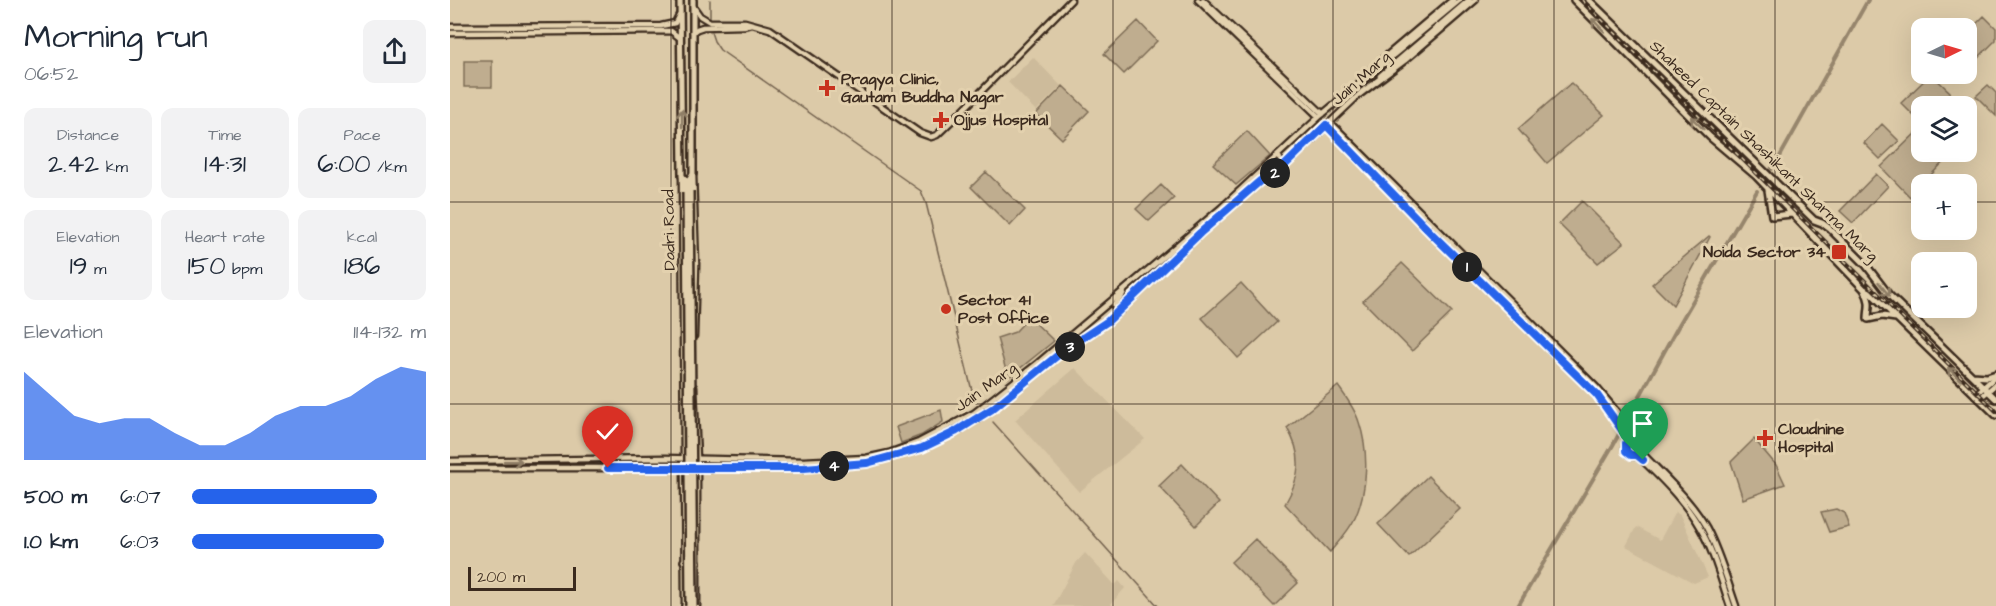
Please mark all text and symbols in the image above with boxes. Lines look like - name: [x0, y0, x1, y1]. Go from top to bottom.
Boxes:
- text: Morning run: [24, 14, 208, 60]
- one-way arrow: [1591, 17, 1605, 32]
- north arrow: [1911, 18, 1977, 84]
- map controls: [1911, 18, 1977, 318]
- button: share: [363, 20, 426, 83]
- street label: Shaheed Captain Shashikant Sharma Marg: [1644, 35, 1883, 267]
- street label: Jain Marg: [1327, 46, 1396, 111]
- text: 06:52: [24, 60, 78, 88]
- place label: Pragya Clinic, Gautam Buddha Nagar: [841, 68, 1004, 110]
- marker: Pragya Clinic, Gautam Buddha Nagar: [818, 79, 836, 97]
- button: layers: [1911, 96, 1977, 162]
- one-way arrow: [676, 108, 688, 128]
- place label: Ojjus Hospital: [954, 109, 1049, 131]
- marker: Ojjus Hospital: [932, 111, 950, 129]
- one-way arrow: [1689, 116, 1704, 131]
- text: Distance: [57, 124, 119, 146]
- text: Time: [208, 124, 242, 146]
- text: Pace: [343, 124, 381, 146]
- text: 2.42: [48, 146, 99, 182]
- text: 14:31: [204, 146, 246, 182]
- text: 6:00: [317, 146, 371, 182]
- text: km: [99, 156, 128, 178]
- text: /km: [371, 156, 407, 178]
- pin: 2: [1260, 158, 1290, 188]
- text: 2: [1270, 162, 1280, 184]
- button: +: [1911, 174, 1977, 240]
- street label: Dadri Road: [657, 189, 681, 271]
- text: Elevation: [57, 226, 119, 248]
- text: Heart rate: [185, 226, 265, 248]
- text: kcal: [347, 226, 377, 248]
- place label: Noida Sector 34: [1703, 241, 1826, 263]
- marker: Noida Sector 34: [1830, 243, 1848, 261]
- text: 19: [70, 248, 88, 284]
- text: 150: [188, 248, 226, 284]
- text: 186: [344, 248, 380, 284]
- pin: 1: [1452, 252, 1482, 282]
- button: −: [1911, 252, 1977, 318]
- text: 1: [1466, 256, 1468, 278]
- text: m: [88, 258, 107, 280]
- text: bpm: [226, 258, 262, 280]
- one-way arrow: [1878, 280, 1890, 296]
- place label: Sector 41 Post Office: [957, 289, 1049, 329]
- marker: Sector 41 Post Office: [939, 302, 953, 316]
- text: Elevation: [24, 318, 103, 346]
- text: 114–132 m: [353, 318, 426, 346]
- pin: 3: [1055, 332, 1085, 362]
- text: 3: [1066, 336, 1074, 358]
- street label: Jain Marg: [950, 357, 1022, 418]
- one-way arrow: [1947, 367, 1962, 382]
- pin: [1617, 398, 1668, 460]
- pin: [582, 406, 633, 468]
- icon: arrive: [1626, 407, 1659, 440]
- icon: check: [591, 415, 624, 448]
- place label: Cloudnine Hospital: [1778, 418, 1845, 458]
- marker: Cloudnine Hospital: [1756, 429, 1774, 447]
- pin: 4: [819, 451, 849, 481]
- one-way arrow: [503, 455, 523, 467]
- text: 4: [829, 455, 839, 477]
- text: 500 m: [24, 483, 87, 511]
- text: 6:07: [120, 483, 161, 511]
- text: 1.0 km: [24, 528, 78, 556]
- text: 6:03: [120, 528, 159, 556]
- scale bar: [468, 564, 576, 592]
- text: 200 m: [477, 566, 525, 588]

